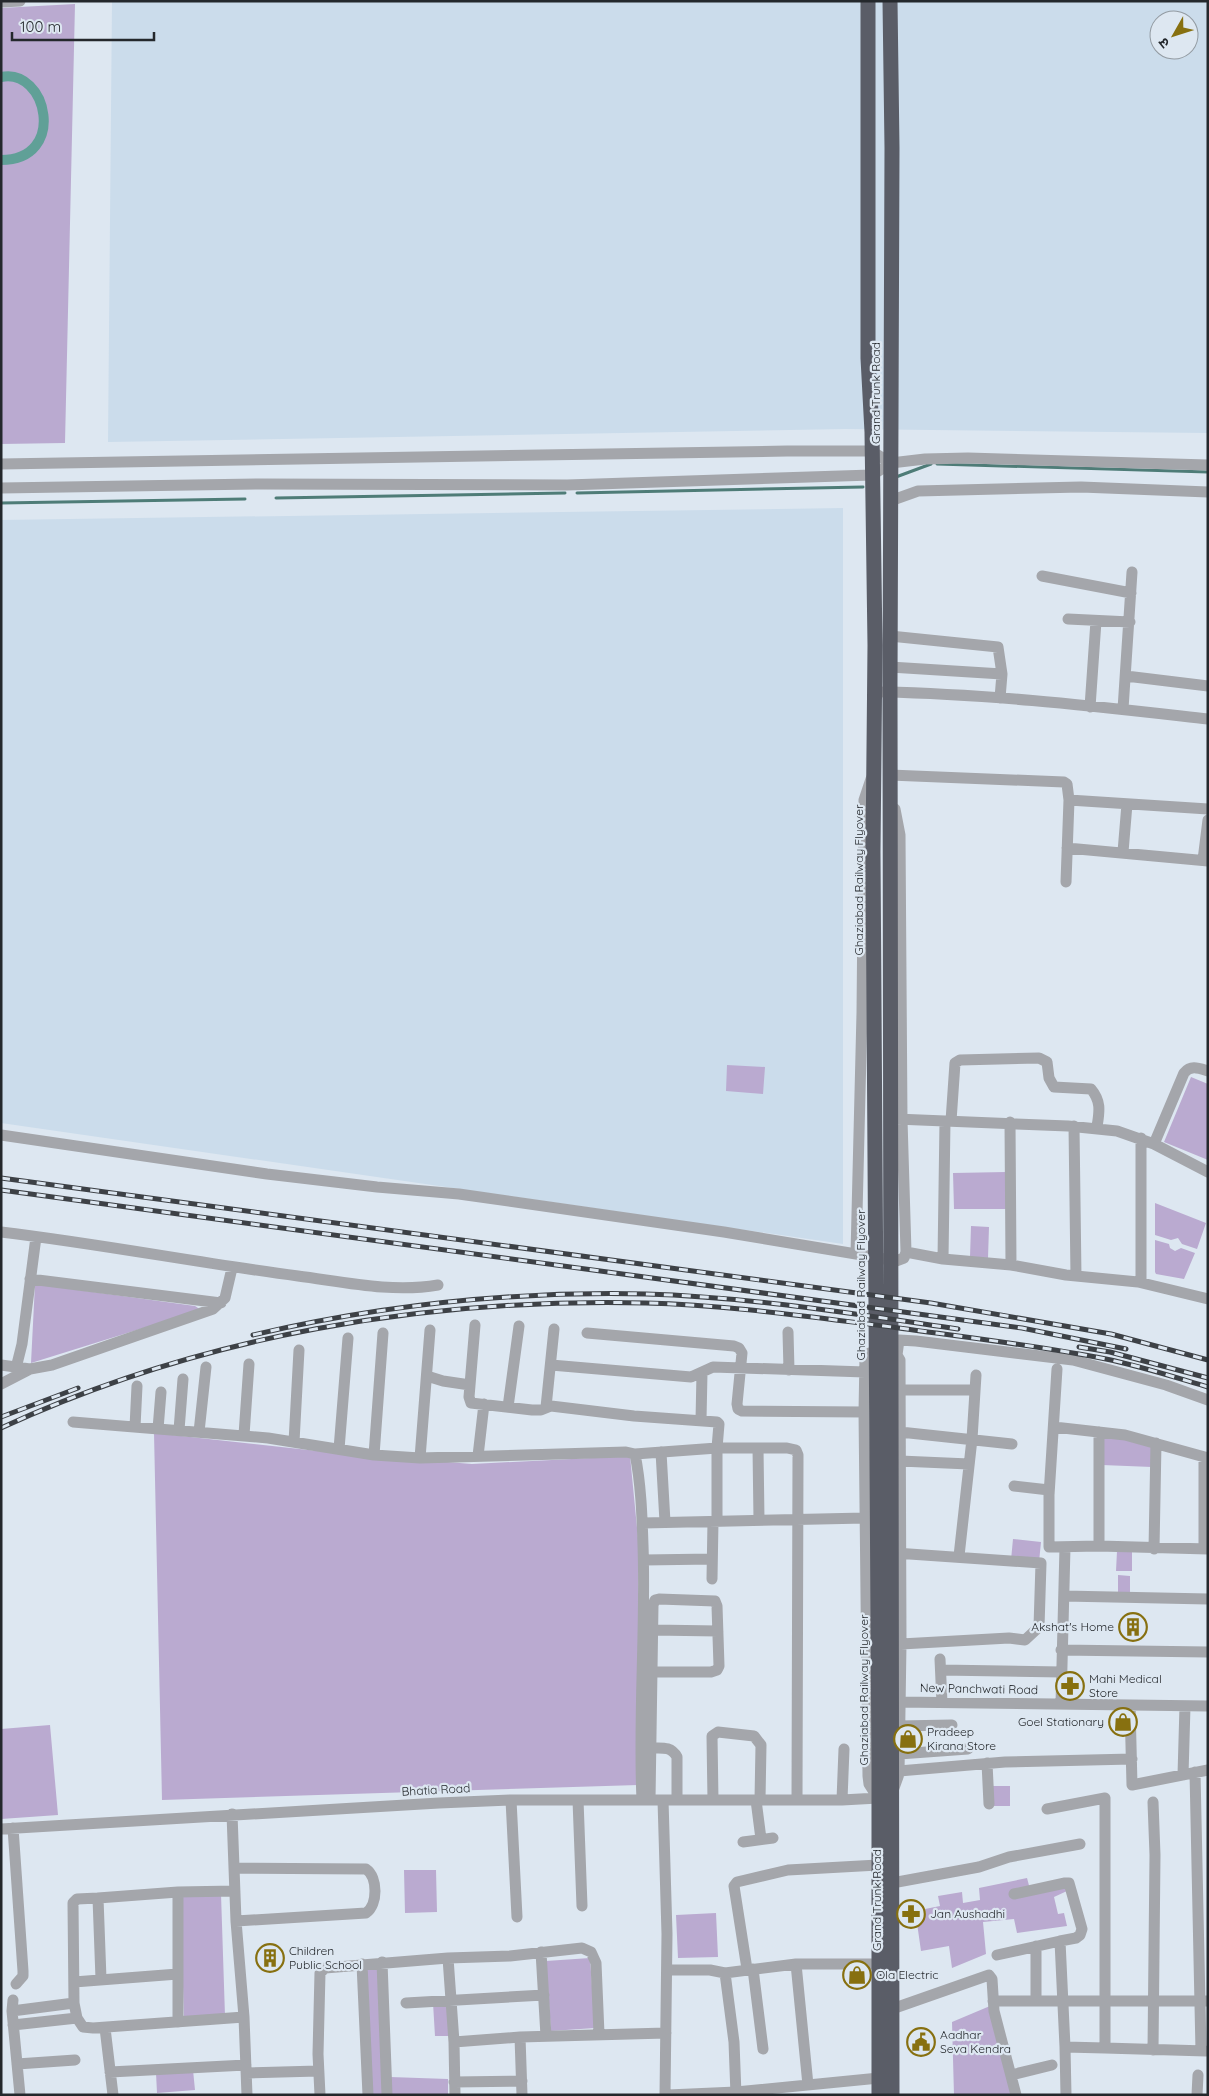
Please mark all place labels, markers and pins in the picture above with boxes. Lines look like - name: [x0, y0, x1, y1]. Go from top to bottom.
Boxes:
- building icon: Akshat's Home: [1118, 1612, 1148, 1642]
- place label: Akshat's Home: [1031, 1619, 1114, 1634]
- pharmacy icon: Mahi Medical Store: [1055, 1671, 1085, 1701]
- place label: Mahi Medical Store: [1089, 1671, 1162, 1700]
- shop icon: Goel Stationary: [1108, 1707, 1138, 1737]
- place label: Goel Stationary: [1018, 1714, 1104, 1729]
- shop icon: Pradeep Kirana Store: [893, 1724, 923, 1754]
- place label: Pradeep Kirana Store: [927, 1724, 996, 1753]
- pharmacy icon: Jan Aushadhi: [896, 1899, 926, 1929]
- place label: Jan Aushadhi: [930, 1906, 1005, 1921]
- building icon: Children Public School: [255, 1943, 285, 1973]
- place label: Children Public School: [289, 1943, 362, 1972]
- shop icon: Ola Electric: [842, 1960, 872, 1990]
- place label: Ola Electric: [876, 1967, 938, 1982]
- public building icon: Aadhar Seva Kendra: [906, 2027, 936, 2057]
- place label: Aadhar Seva Kendra: [940, 2027, 1011, 2056]

